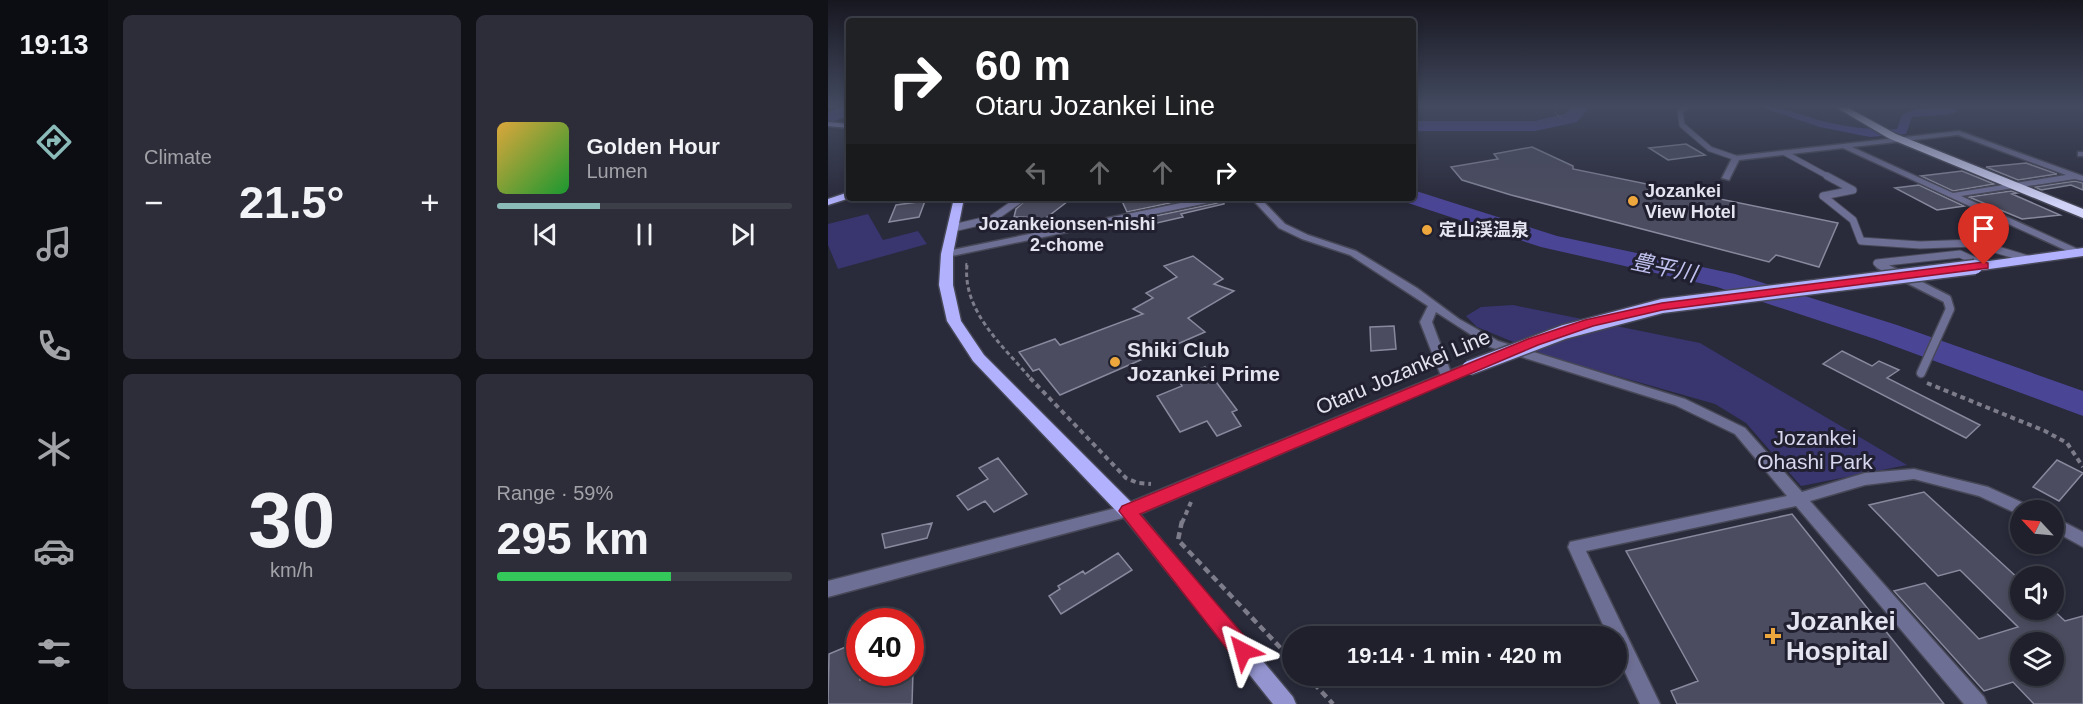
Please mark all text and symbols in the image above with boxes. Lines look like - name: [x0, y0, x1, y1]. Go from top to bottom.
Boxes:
- text: 19:13: [19, 30, 89, 60]
- icon: right: [876, 42, 954, 120]
- text: 60 m: [975, 42, 1071, 89]
- text: Otaru Jozankei Line: [975, 91, 1215, 121]
- icon: directions: [33, 121, 75, 163]
- text: Golden Hour: [587, 134, 720, 159]
- text: Climate: [144, 146, 212, 168]
- icon: left: [1020, 156, 1053, 189]
- icon: ahead: [1083, 156, 1116, 189]
- icon: ahead: [1146, 156, 1179, 189]
- icon: right: [1209, 156, 1242, 189]
- text: Lumen: [587, 160, 648, 182]
- text: 21.5°: [239, 177, 345, 228]
- place label: Jozankei View Hotel: [1645, 181, 1736, 222]
- text: −: [144, 184, 163, 221]
- text: +: [420, 184, 440, 221]
- marker: Jozankei View Hotel: [1626, 194, 1640, 208]
- pin: [1958, 203, 2009, 265]
- icon: arrive: [1967, 212, 2000, 245]
- district label: Jozankeionsen-nishi 2-chome: [978, 214, 1156, 255]
- icon: previous: [529, 218, 562, 251]
- icon: pause: [628, 218, 661, 251]
- icon: next: [726, 218, 759, 251]
- place label: 定山渓温泉: [1439, 220, 1529, 240]
- icon: music: [33, 223, 75, 265]
- marker: 定山渓温泉: [1420, 223, 1434, 237]
- water label: 豊平川: [1629, 248, 1701, 287]
- street label: Otaru Jozankei Line: [1312, 324, 1493, 419]
- icon: phone: [33, 325, 75, 367]
- place label: Shiki Club Jozankei Prime: [1127, 338, 1280, 385]
- marker: Shiki Club Jozankei Prime: [1108, 355, 1122, 369]
- park label: Jozankei Ohashi Park: [1757, 426, 1873, 473]
- icon: climate: [33, 428, 75, 470]
- text: 30: [248, 476, 335, 564]
- text: Range · 59%: [497, 482, 613, 504]
- north arrow: [2010, 500, 2064, 554]
- map controls: [2010, 500, 2064, 686]
- text: 295 km: [497, 513, 649, 564]
- icon: car: [33, 530, 75, 572]
- text: km/h: [270, 559, 313, 581]
- button: sound: [2010, 566, 2064, 620]
- place label: Jozankei Hospital: [1786, 606, 1896, 666]
- speed limit sign: 40: [846, 608, 924, 686]
- position arrow: [1211, 619, 1275, 683]
- marker: Jozankei Hospital: [1764, 627, 1782, 645]
- icon: filters: [33, 632, 75, 674]
- button: layers: [2010, 632, 2064, 686]
- text: 19:14 · 1 min · 420 m: [1347, 643, 1562, 668]

